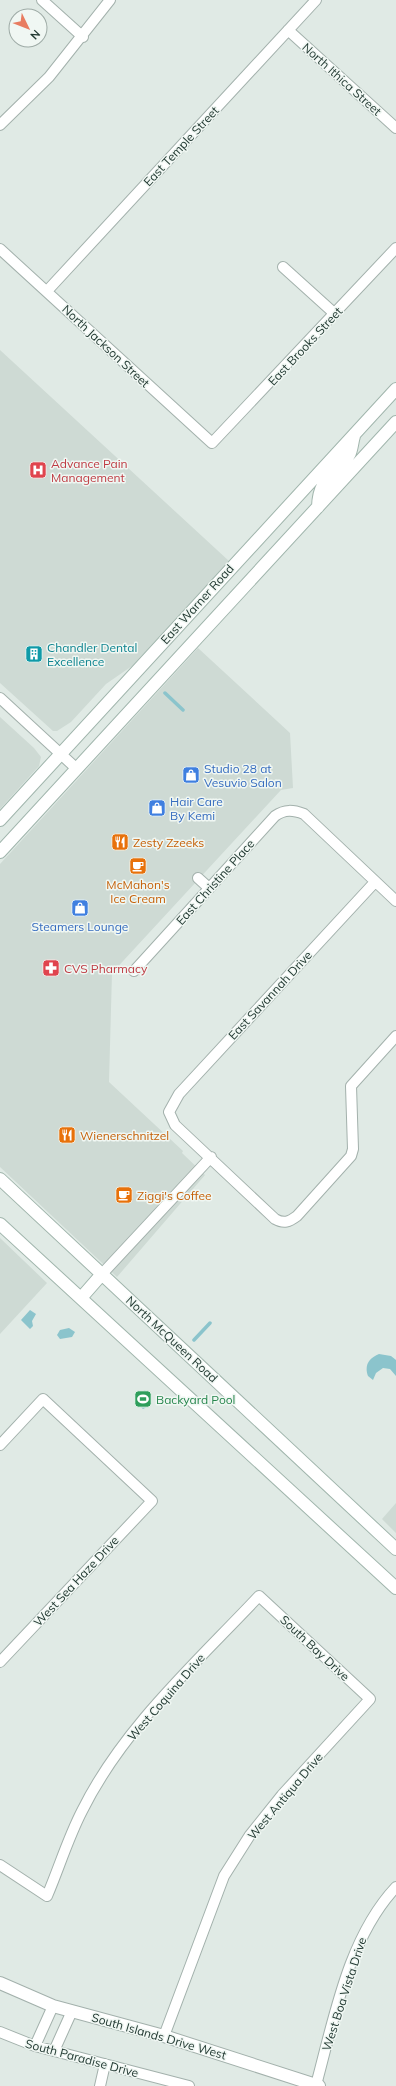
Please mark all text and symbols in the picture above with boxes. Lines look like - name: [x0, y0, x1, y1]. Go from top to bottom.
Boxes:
- north arrow: [8, 8, 48, 48]
- text: N: [27, 27, 43, 43]
- street label: North Ithica Street: [299, 39, 385, 119]
- street label: East Temple Street: [140, 103, 222, 189]
- street label: North Jackson Street: [59, 302, 153, 390]
- street label: East Brooks Street: [265, 304, 345, 388]
- place label: Advance Pain Management: [51, 456, 128, 485]
- hospital icon: Advance Pain Management: [28, 460, 48, 480]
- street label: East Warner Road: [157, 561, 237, 647]
- place label: Chandler Dental Excellence: [47, 640, 137, 669]
- building icon: Chandler Dental Excellence: [24, 644, 44, 664]
- place label: Studio 28 at Vesuvio Salon: [204, 761, 282, 790]
- shop icon: Studio 28 at Vesuvio Salon: [181, 765, 201, 785]
- place label: Hair Care By Kemi: [170, 794, 223, 823]
- shop icon: Hair Care By Kemi: [147, 798, 167, 818]
- restaurant icon: Zesty Zzeeks: [110, 832, 130, 852]
- place label: Zesty Zzeeks: [133, 835, 204, 850]
- street label: East Christine Place: [173, 836, 257, 928]
- cafe icon: McMahon's Ice Cream: [128, 856, 148, 876]
- place label: McMahon's Ice Cream: [106, 877, 170, 906]
- shop icon: Steamers Lounge: [70, 898, 90, 918]
- place label: Steamers Lounge: [32, 919, 128, 934]
- street label: East Savannah Drive: [225, 948, 315, 1042]
- pharmacy icon: CVS Pharmacy: [41, 958, 61, 978]
- place label: CVS Pharmacy: [64, 961, 148, 976]
- restaurant icon: Wienerschnitzel: [57, 1125, 77, 1145]
- place label: Wienerschnitzel: [80, 1128, 169, 1143]
- cafe icon: Ziggi's Coffee: [114, 1185, 134, 1205]
- place label: Ziggi's Coffee: [137, 1188, 211, 1203]
- street label: North McQueen Road: [123, 1293, 221, 1385]
- sports icon: Backyard Pool: [133, 1389, 153, 1409]
- place label: Backyard Pool: [156, 1392, 235, 1407]
- street label: West Sea Haze Drive: [30, 1533, 122, 1629]
- street label: South Bay Drive: [277, 1612, 353, 1684]
- street label: West Coquina Drive: [124, 1650, 208, 1744]
- street label: West Antiqua Drive: [244, 1750, 326, 1842]
- street label: West Boa Vista Drive: [319, 1935, 369, 2053]
- street label: South Islands Drive West: [90, 2010, 228, 2062]
- street label: South Paradise Drive: [24, 2036, 140, 2080]

